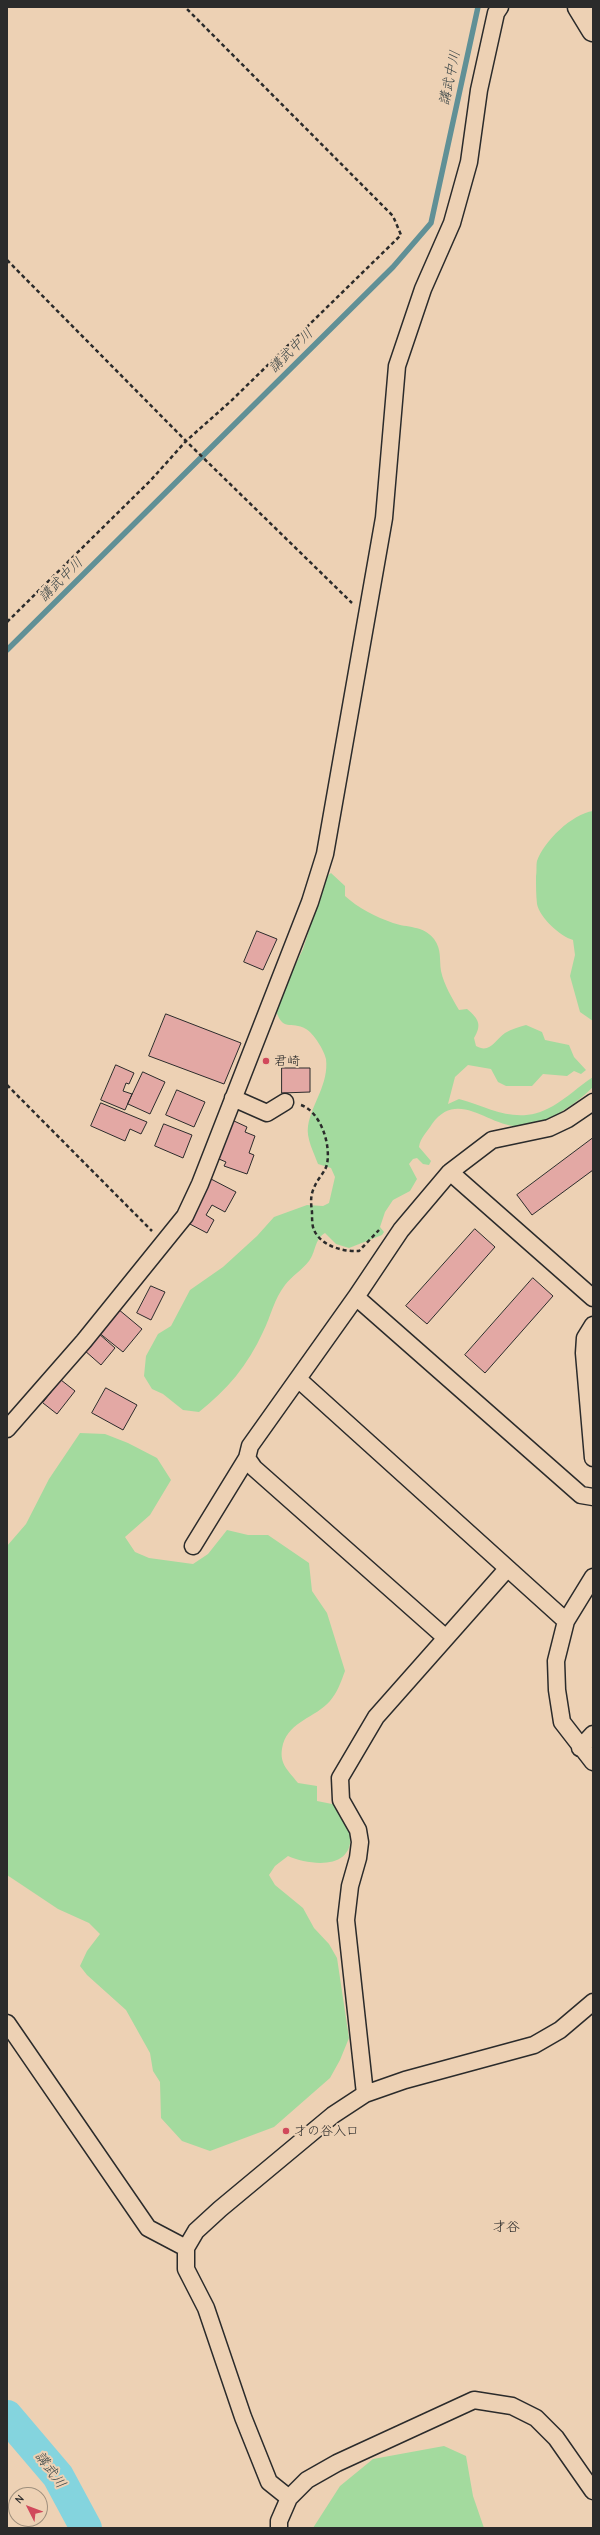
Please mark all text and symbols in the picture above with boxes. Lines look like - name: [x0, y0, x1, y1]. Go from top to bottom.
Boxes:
- water label: 講武中川: [436, 49, 464, 107]
- water label: 講武中川: [265, 325, 317, 377]
- water label: 講武中川: [35, 554, 87, 606]
- place label: 君崎: [274, 1053, 300, 1069]
- marker: 君崎: [261, 1056, 271, 1066]
- place label: 才の谷入口: [294, 2123, 359, 2139]
- marker: 才の谷入口: [281, 2126, 291, 2136]
- district label: 才谷: [492, 2219, 520, 2235]
- water label: 講武川: [31, 2448, 69, 2492]
- north arrow: [8, 2487, 48, 2527]
- text: N: [12, 2492, 27, 2506]

